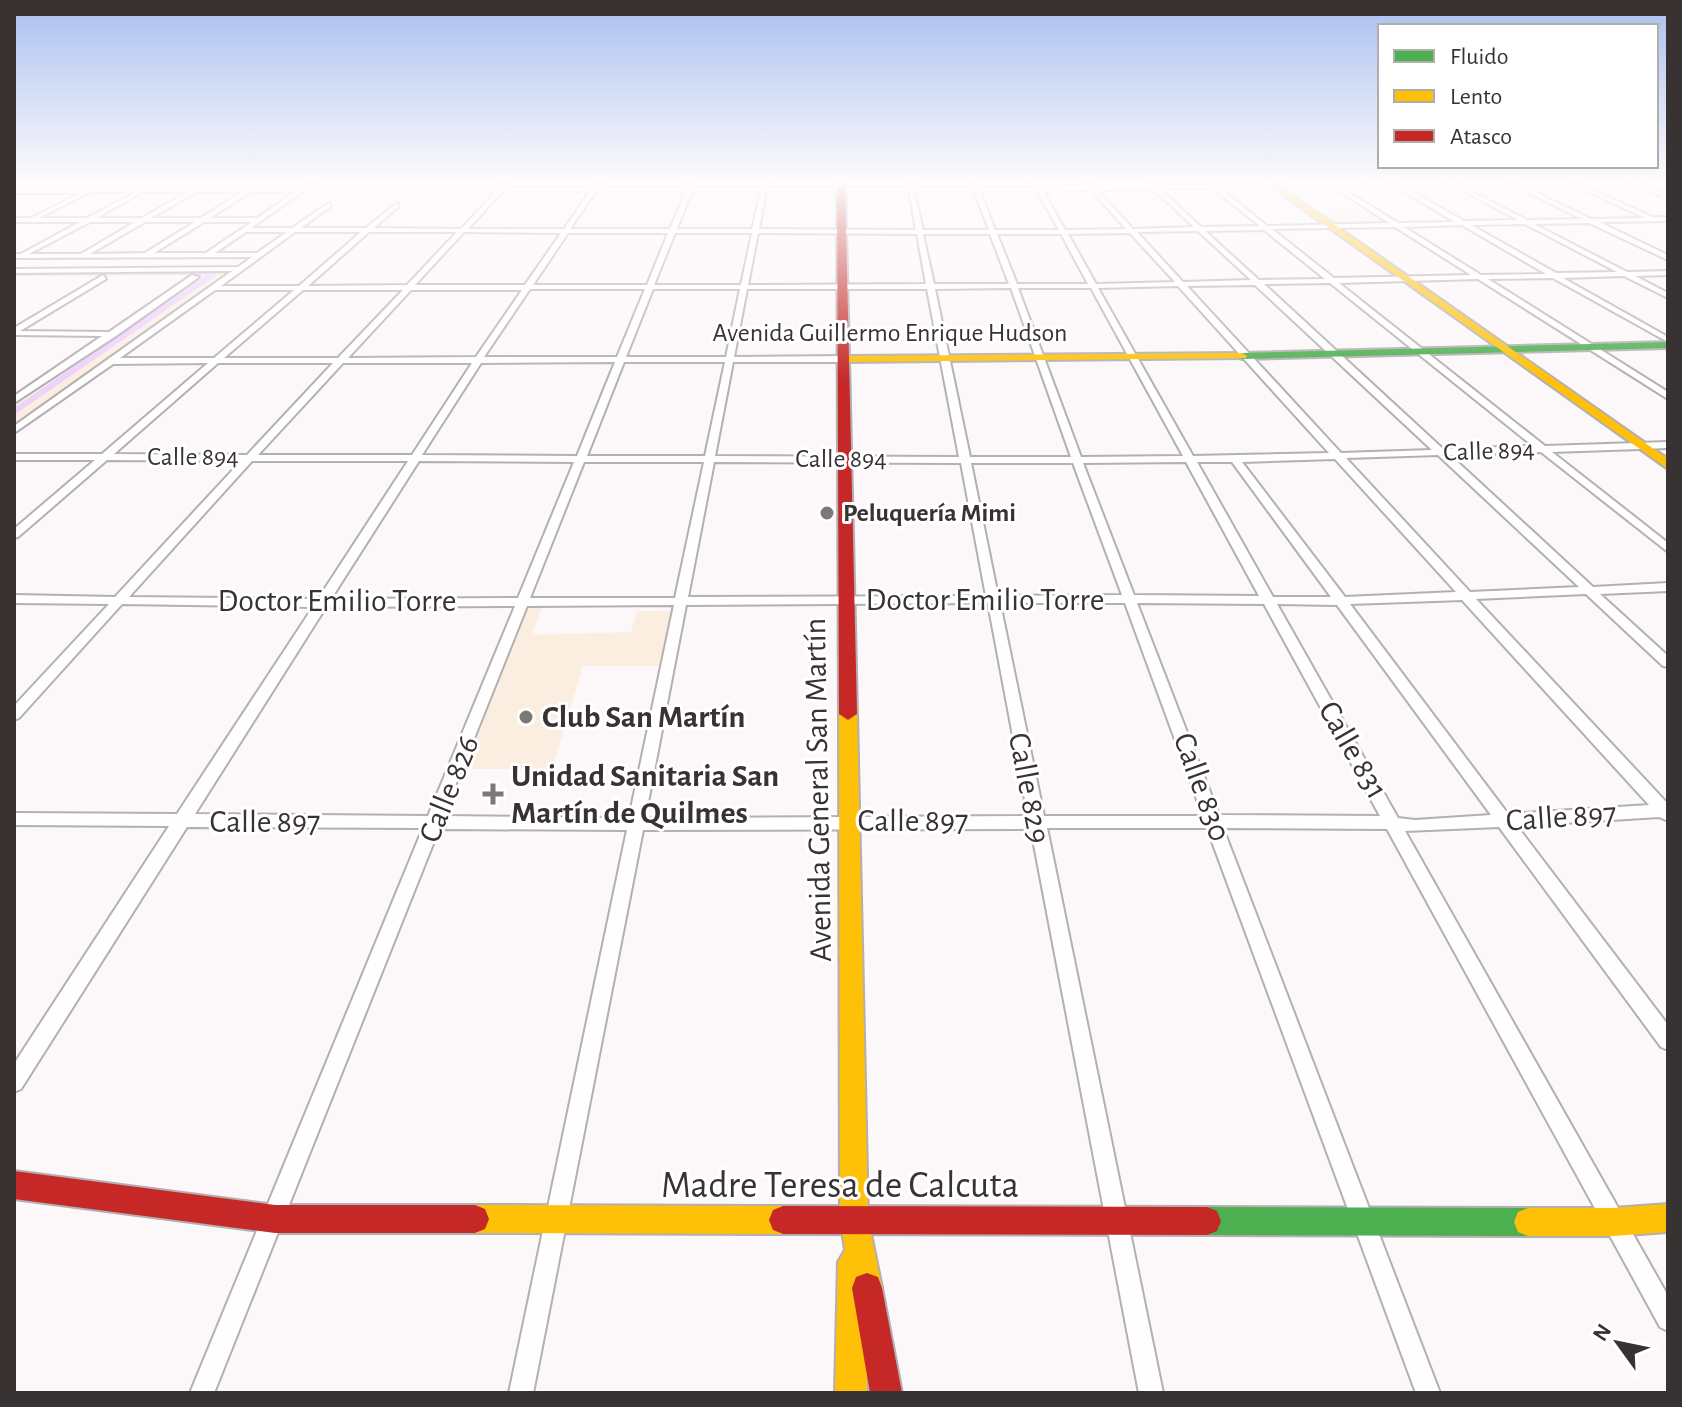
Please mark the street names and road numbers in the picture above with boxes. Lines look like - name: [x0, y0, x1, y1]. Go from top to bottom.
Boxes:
- street label: Avenida Guillermo Enrique Hudson: [712, 320, 1068, 346]
- street label: Calle 894: [1443, 436, 1535, 466]
- street label: Calle 894: [147, 444, 239, 470]
- street label: Calle 894: [795, 446, 887, 472]
- street label: Doctor Emilio Torre: [866, 584, 1104, 616]
- street label: Doctor Emilio Torre: [218, 585, 456, 617]
- street label: Avenida General San Martín: [799, 618, 837, 962]
- street label: Calle 831: [1312, 696, 1394, 804]
- street label: Calle 830: [1168, 729, 1236, 845]
- street label: Calle 829: [1003, 730, 1055, 846]
- street label: Calle 826: [413, 731, 485, 847]
- street label: Calle 897: [1505, 797, 1617, 837]
- street label: Calle 897: [858, 805, 968, 837]
- street label: Calle 897: [210, 806, 320, 838]
- street label: Madre Teresa de Calcuta: [661, 1167, 1019, 1205]

